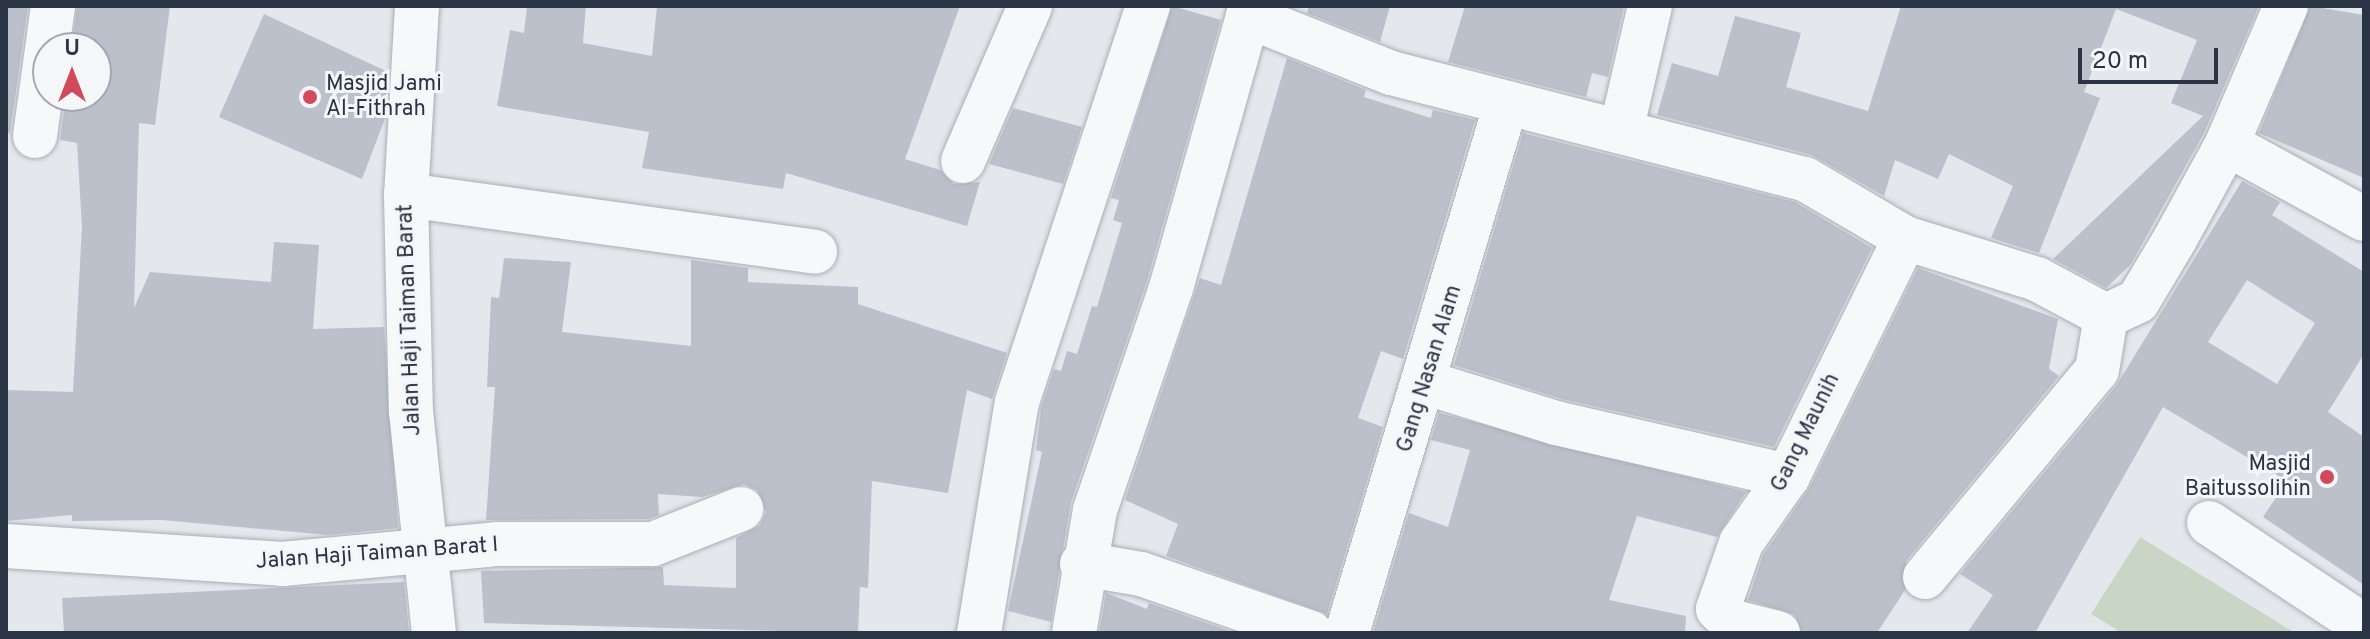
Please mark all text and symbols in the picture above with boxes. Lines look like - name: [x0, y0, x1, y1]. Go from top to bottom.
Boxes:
- north arrow: [32, 32, 112, 112]
- scale bar: [2082, 32, 2222, 82]
- text: U: [64, 36, 80, 63]
- text: 20 m: [2092, 47, 2148, 77]
- place label: Masjid Jami Al-Fithrah: [326, 71, 442, 122]
- marker: Masjid Jami Al-Fithrah: [301, 88, 319, 106]
- street label: Jalan Haji Taiman Barat: [393, 203, 427, 437]
- street label: Gang Nasan Alam: [1392, 282, 1468, 456]
- street label: Gang Maunih: [1766, 369, 1846, 497]
- place label: Masjid Baitussolihin: [2185, 451, 2311, 502]
- marker: Masjid Baitussolihin: [2318, 468, 2336, 486]
- street label: Jalan Haji Taiman Barat I: [254, 532, 500, 576]

